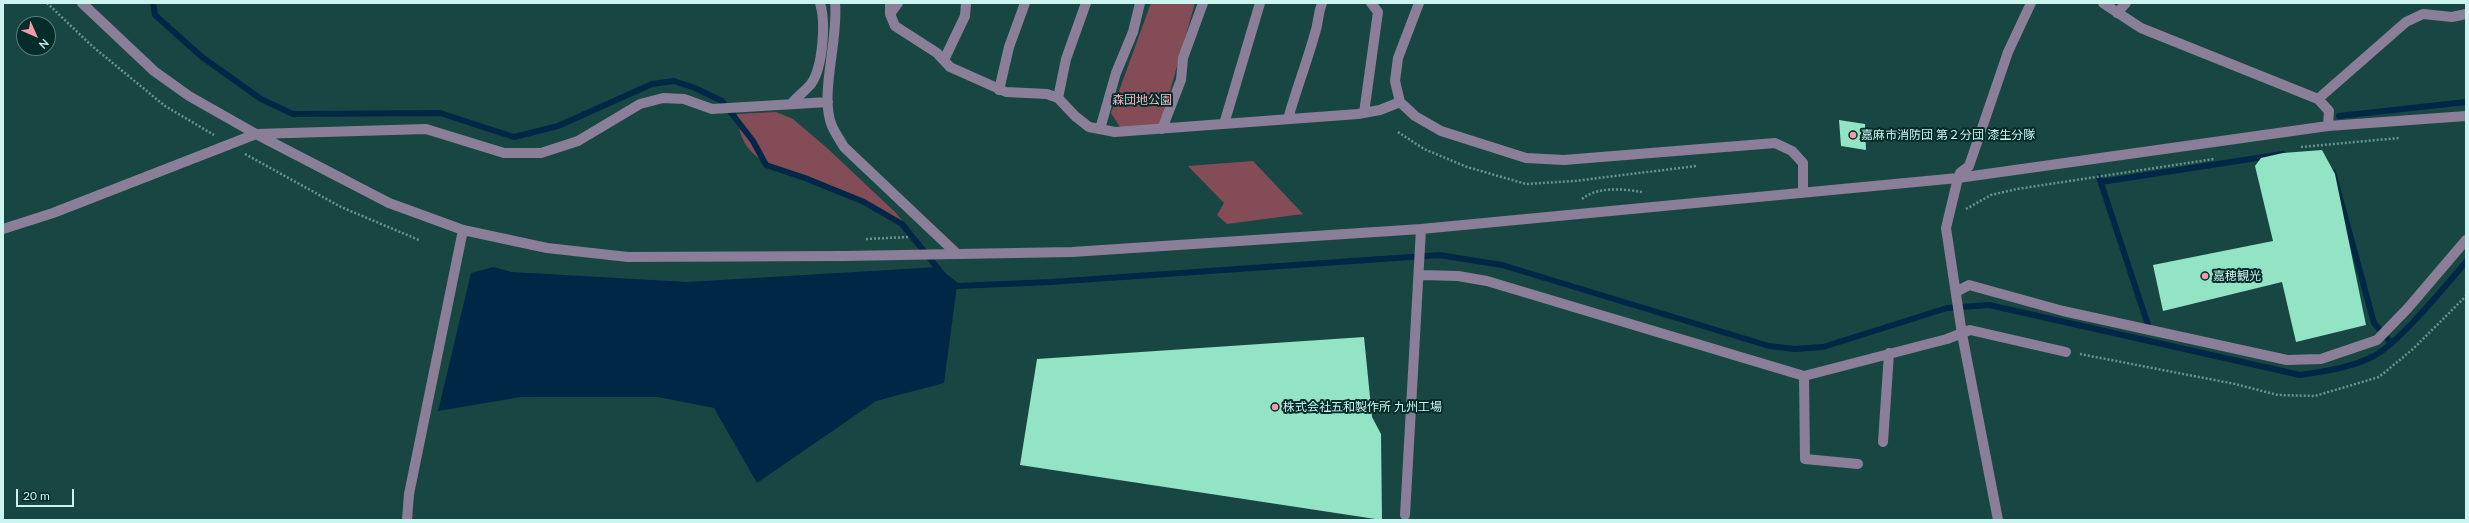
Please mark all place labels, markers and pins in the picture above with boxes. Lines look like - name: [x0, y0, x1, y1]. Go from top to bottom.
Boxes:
- place label: 嘉麻市消防団 第２分団 漆生分隊: [1861, 128, 2035, 142]
- marker: 嘉麻市消防団 第２分団 漆生分隊: [1848, 130, 1858, 140]
- place label: 嘉穂観光: [2213, 269, 2261, 283]
- marker: 嘉穂観光: [2200, 271, 2210, 281]
- place label: 株式会社五和製作所 九州工場: [1283, 400, 1442, 414]
- marker: 株式会社五和製作所 九州工場: [1270, 402, 1280, 412]

